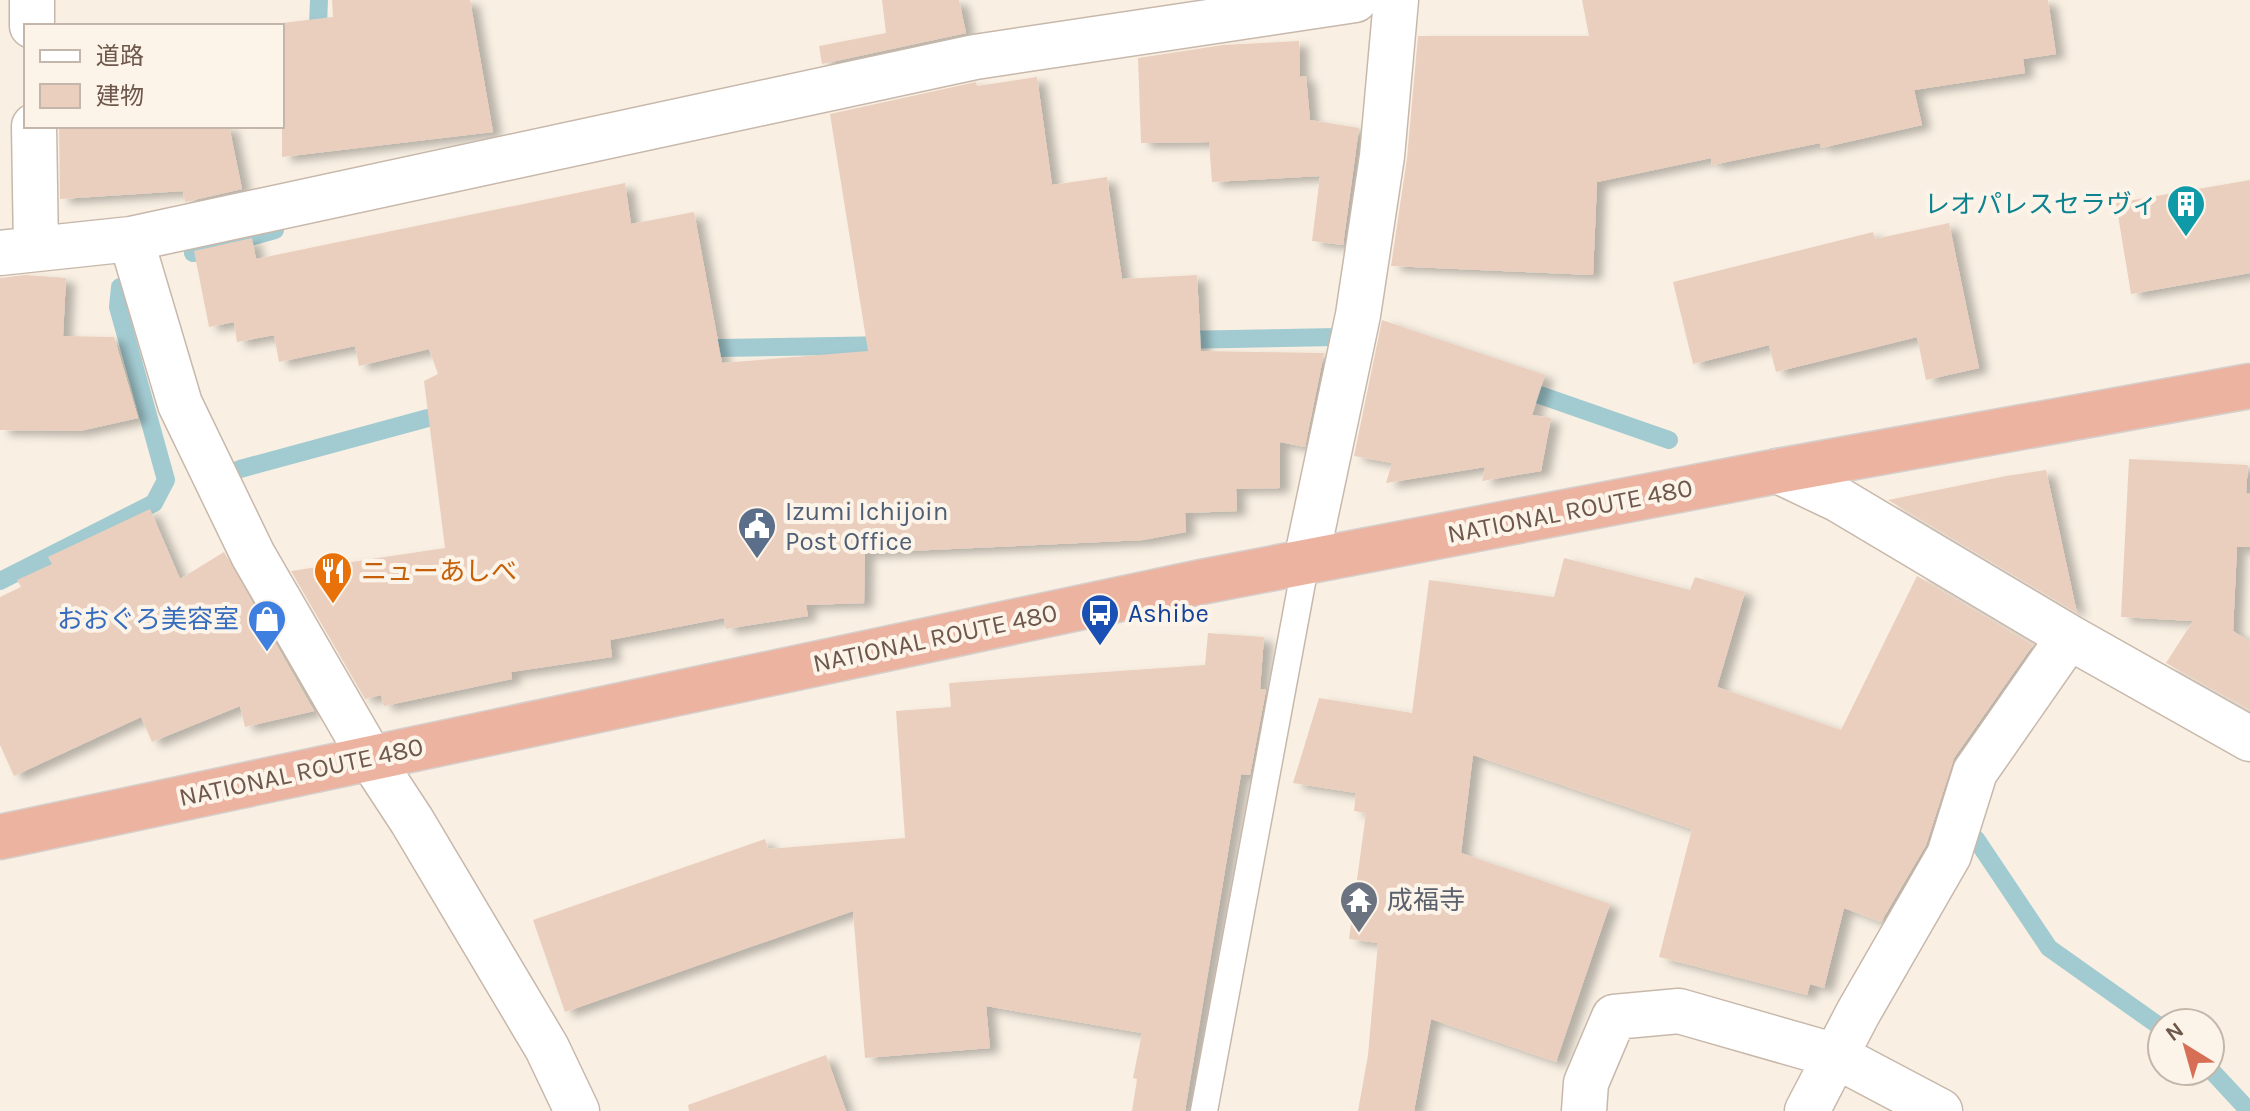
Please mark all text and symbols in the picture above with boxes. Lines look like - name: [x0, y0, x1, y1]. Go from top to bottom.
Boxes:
- legend: [24, 24, 284, 128]
- text: 道路: [96, 42, 144, 70]
- text: 建物: [96, 82, 144, 110]
- building icon: レオパレスセラヴィ: [2165, 183, 2207, 238]
- place label: レオパレスセラヴィ: [1924, 189, 2158, 220]
- street label: NATIONAL ROUTE 480: [1445, 472, 1695, 550]
- place label: Izumi Ichijoin Post Office: [785, 496, 949, 557]
- public building icon: Izumi Ichijoin Post Office: [736, 505, 778, 560]
- restaurant icon: ニューあしべ: [312, 550, 354, 605]
- place label: ニューあしべ: [361, 556, 517, 587]
- bus stop icon: Ashibe: [1079, 592, 1121, 647]
- street label: NATIONAL ROUTE 480: [810, 597, 1060, 679]
- shop icon: おおぐろ美容室: [246, 598, 288, 653]
- place label: Ashibe: [1128, 598, 1209, 629]
- place label: おおぐろ美容室: [57, 604, 239, 635]
- street label: NATIONAL ROUTE 480: [176, 731, 426, 813]
- temple icon: 成福寺: [1338, 879, 1380, 934]
- place label: 成福寺: [1387, 885, 1465, 916]
- north arrow: [2146, 1007, 2226, 1087]
- text: N: [2160, 1017, 2189, 1047]

